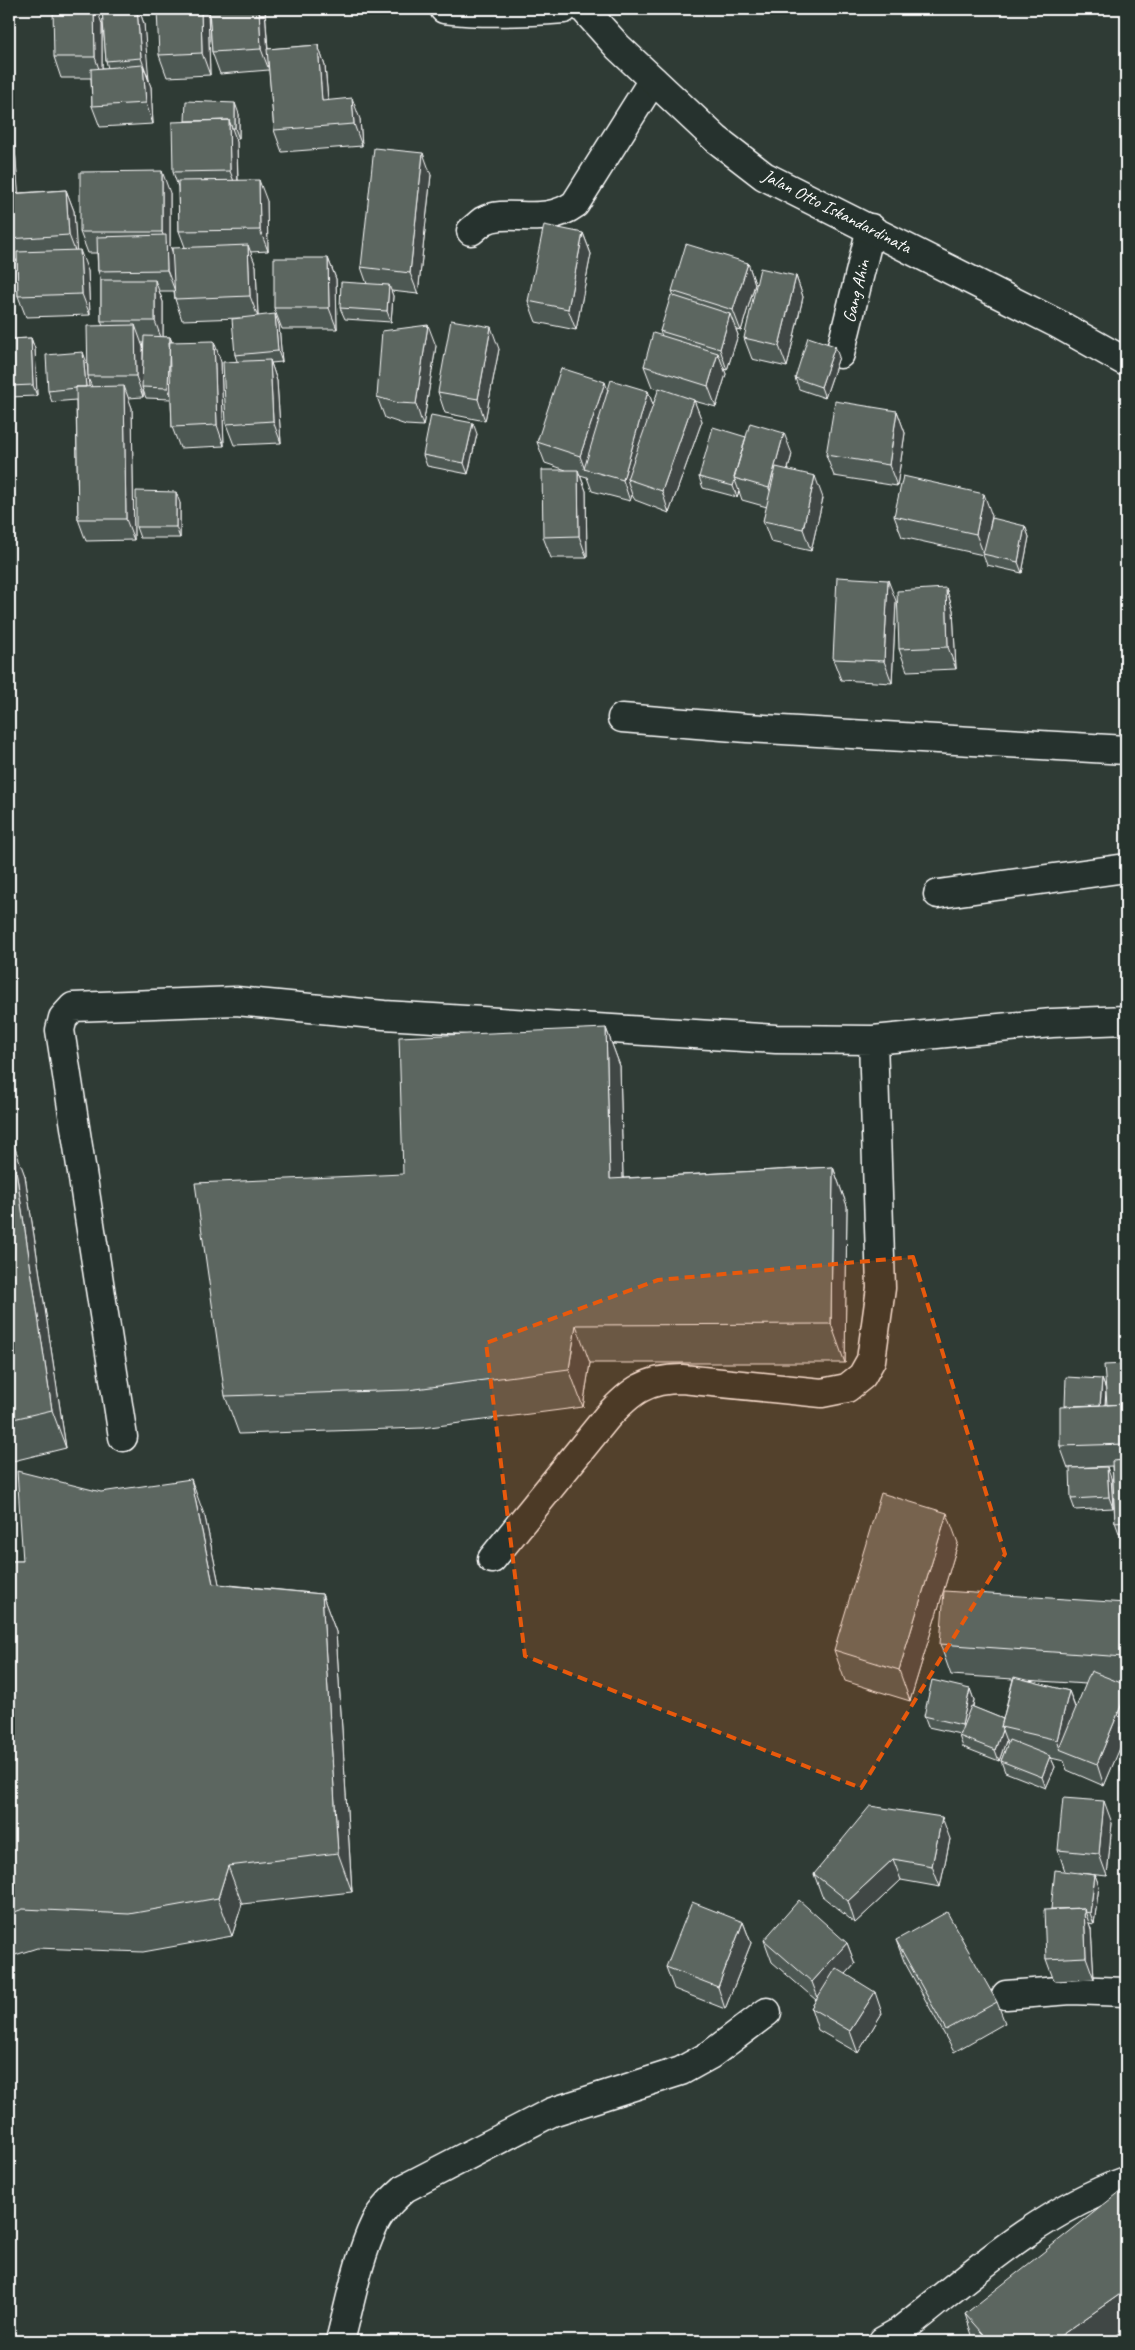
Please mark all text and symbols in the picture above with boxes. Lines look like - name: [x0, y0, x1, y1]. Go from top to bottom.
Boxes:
- street label: Jalan Otto Iskandardinata: [758, 164, 917, 259]
- street label: Gang Ahin: [838, 256, 875, 325]

